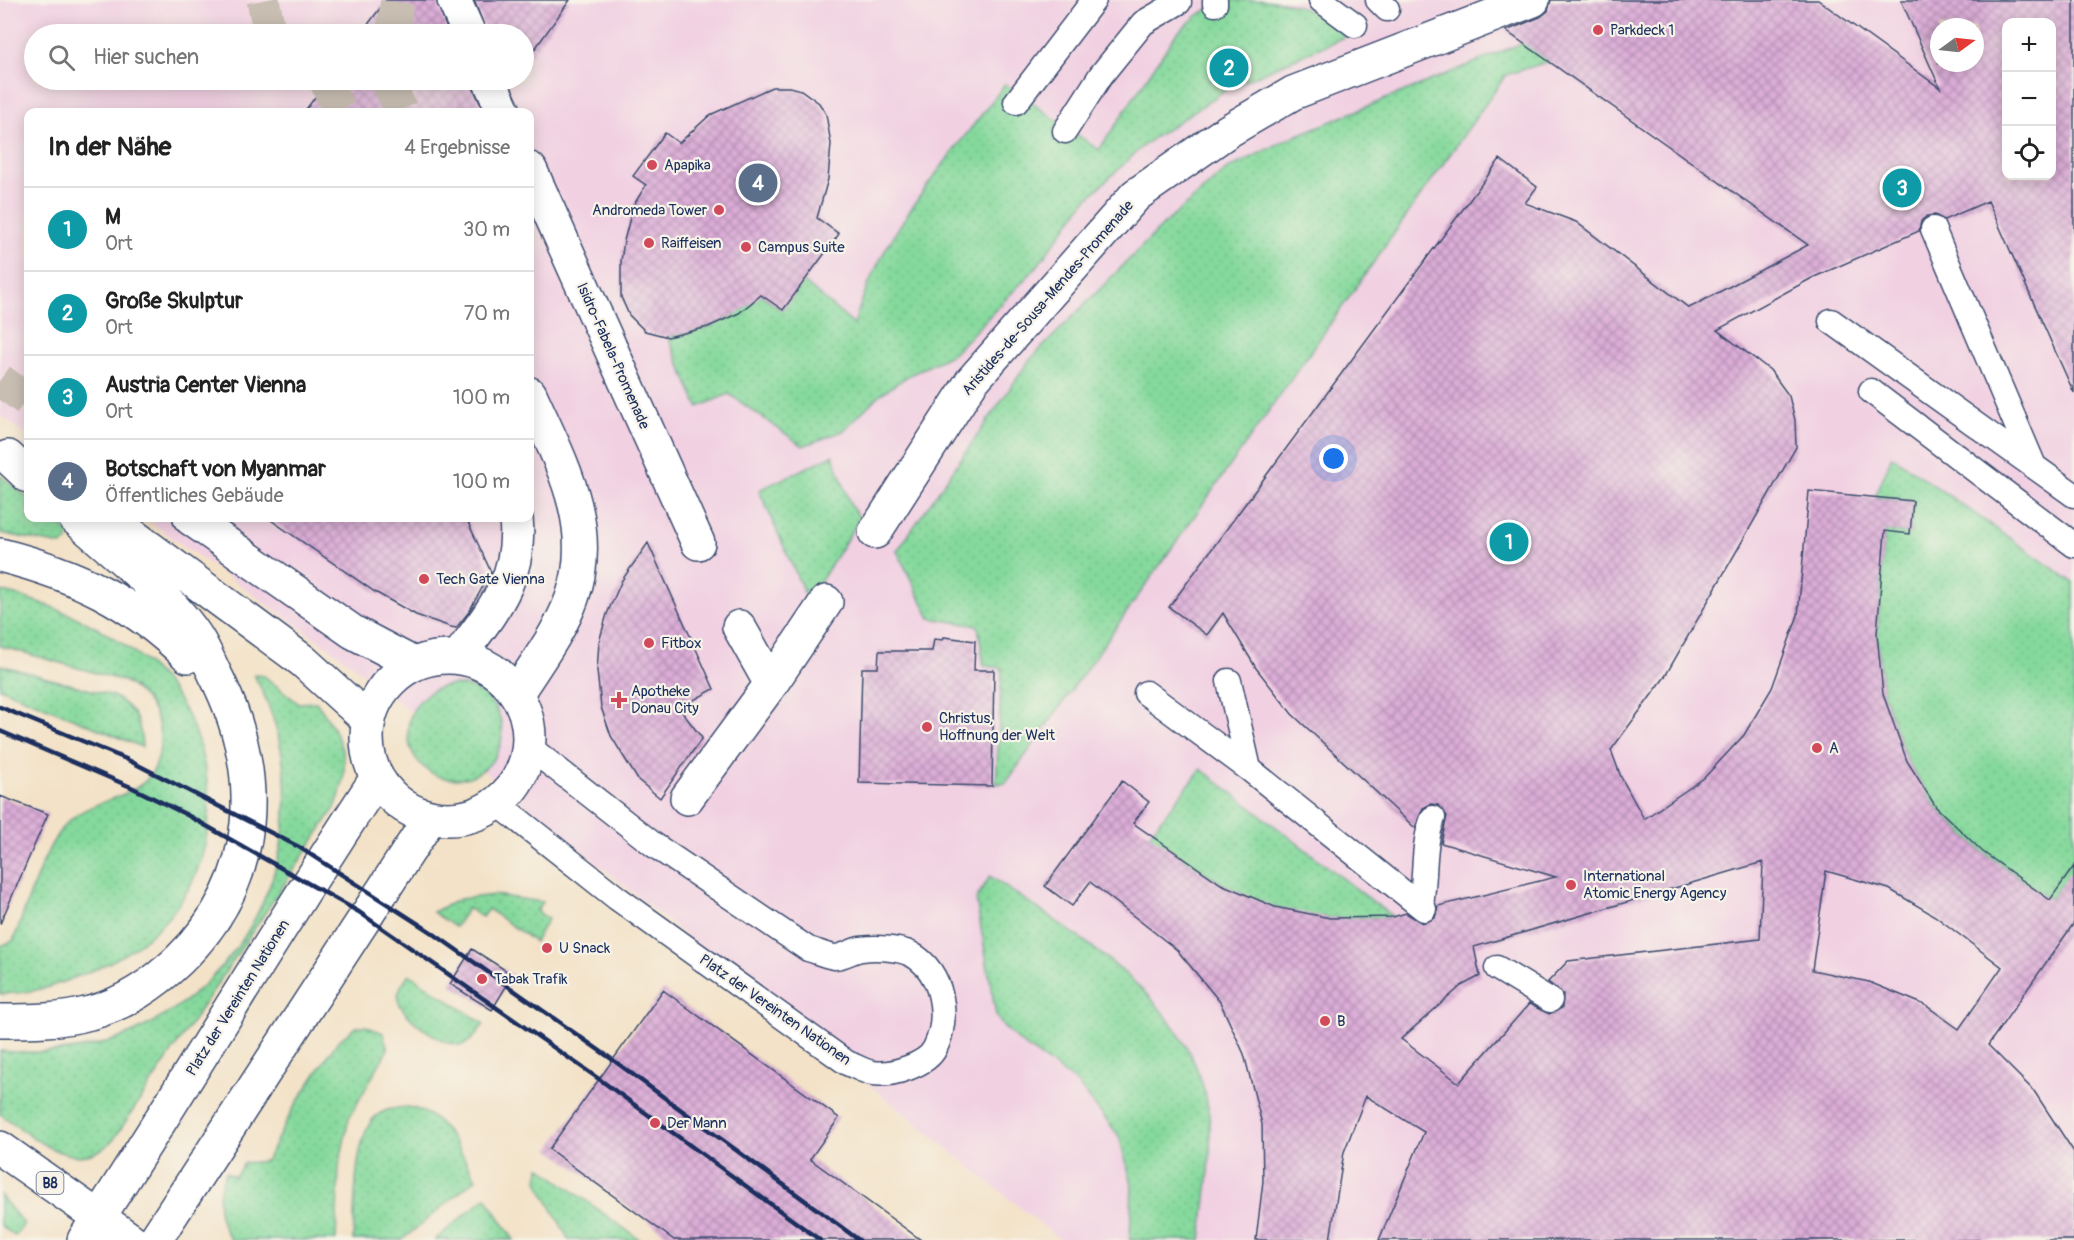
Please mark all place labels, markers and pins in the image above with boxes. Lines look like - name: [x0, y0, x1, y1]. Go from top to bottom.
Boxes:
- place label: Parkdeck 1: [1610, 21, 1674, 40]
- marker: Parkdeck 1: [1591, 23, 1605, 37]
- pin: 2: [1210, 46, 1248, 90]
- place label: Apapika: [664, 156, 711, 175]
- marker: Apapika: [645, 158, 659, 172]
- pin: 4: [738, 160, 777, 206]
- pin: 3: [1882, 166, 1922, 210]
- place label: Andromeda Tower: [592, 201, 708, 220]
- marker: Andromeda Tower: [712, 203, 726, 217]
- place label: Raiffeisen: [661, 234, 722, 253]
- marker: Raiffeisen: [642, 236, 656, 250]
- place label: Campus Suite: [758, 238, 845, 257]
- marker: Campus Suite: [739, 240, 753, 254]
- pin: 1: [1490, 520, 1528, 564]
- place label: Tech Gate Vienna: [436, 570, 545, 589]
- marker: Tech Gate Vienna: [417, 572, 431, 586]
- place label: Fitbox: [661, 634, 702, 653]
- marker: Fitbox: [642, 636, 656, 650]
- place label: Apotheke Donau City: [631, 682, 699, 718]
- marker: Apotheke Donau City: [612, 693, 626, 707]
- place label: Christus, Hoffnung der Welt: [939, 709, 1056, 745]
- marker: Christus, Hoffnung der Welt: [920, 720, 934, 734]
- place label: A: [1829, 739, 1839, 758]
- marker: A: [1810, 741, 1824, 755]
- place label: International Atomic Energy Agency: [1583, 867, 1727, 903]
- marker: International Atomic Energy Agency: [1564, 878, 1578, 892]
- place label: U Snack: [559, 939, 611, 958]
- marker: U Snack: [540, 941, 554, 955]
- place label: Tabak Trafik: [494, 970, 568, 989]
- marker: Tabak Trafik: [475, 972, 489, 986]
- place label: B: [1337, 1012, 1346, 1031]
- marker: B: [1318, 1014, 1332, 1028]
- place label: Der Mann: [667, 1114, 727, 1133]
- marker: Der Mann: [648, 1116, 662, 1130]

